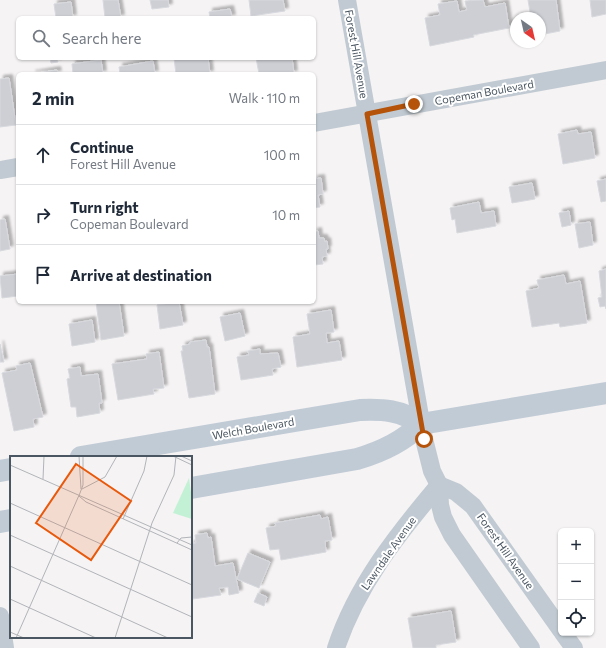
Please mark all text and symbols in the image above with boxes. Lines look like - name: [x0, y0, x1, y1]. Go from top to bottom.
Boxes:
- street label: Forest Hill Avenue: [343, 9, 371, 99]
- north arrow: [510, 12, 546, 48]
- search box: [16, 16, 316, 60]
- icon: search: [30, 27, 52, 49]
- text: Search here: [62, 29, 141, 47]
- street label: Copeman Boulevard: [433, 77, 535, 107]
- text: 2 min: [32, 88, 74, 109]
- text: Walk · 110 m: [229, 90, 300, 106]
- route end: [405, 95, 423, 113]
- text: Continue: [70, 138, 134, 156]
- icon: ahead: [32, 144, 54, 166]
- text: 100 m: [264, 147, 300, 163]
- text: Forest Hill Avenue: [70, 156, 176, 172]
- text: Turn right: [70, 198, 139, 216]
- icon: right: [32, 204, 54, 226]
- text: 10 m: [272, 207, 300, 223]
- text: Copeman Boulevard: [70, 216, 189, 232]
- icon: arrive: [32, 264, 54, 286]
- text: Arrive at destination: [70, 266, 212, 284]
- street label: Welch Boulevard: [211, 414, 295, 442]
- route start: [415, 430, 433, 448]
- inset map: [10, 456, 192, 638]
- street label: Forest Hill Avenue: [475, 511, 537, 592]
- street label: Lawndale Avenue: [358, 514, 418, 592]
- map controls: [558, 528, 594, 636]
- button: +: [558, 528, 594, 564]
- button: −: [558, 564, 594, 600]
- button: locate: [558, 600, 594, 636]

